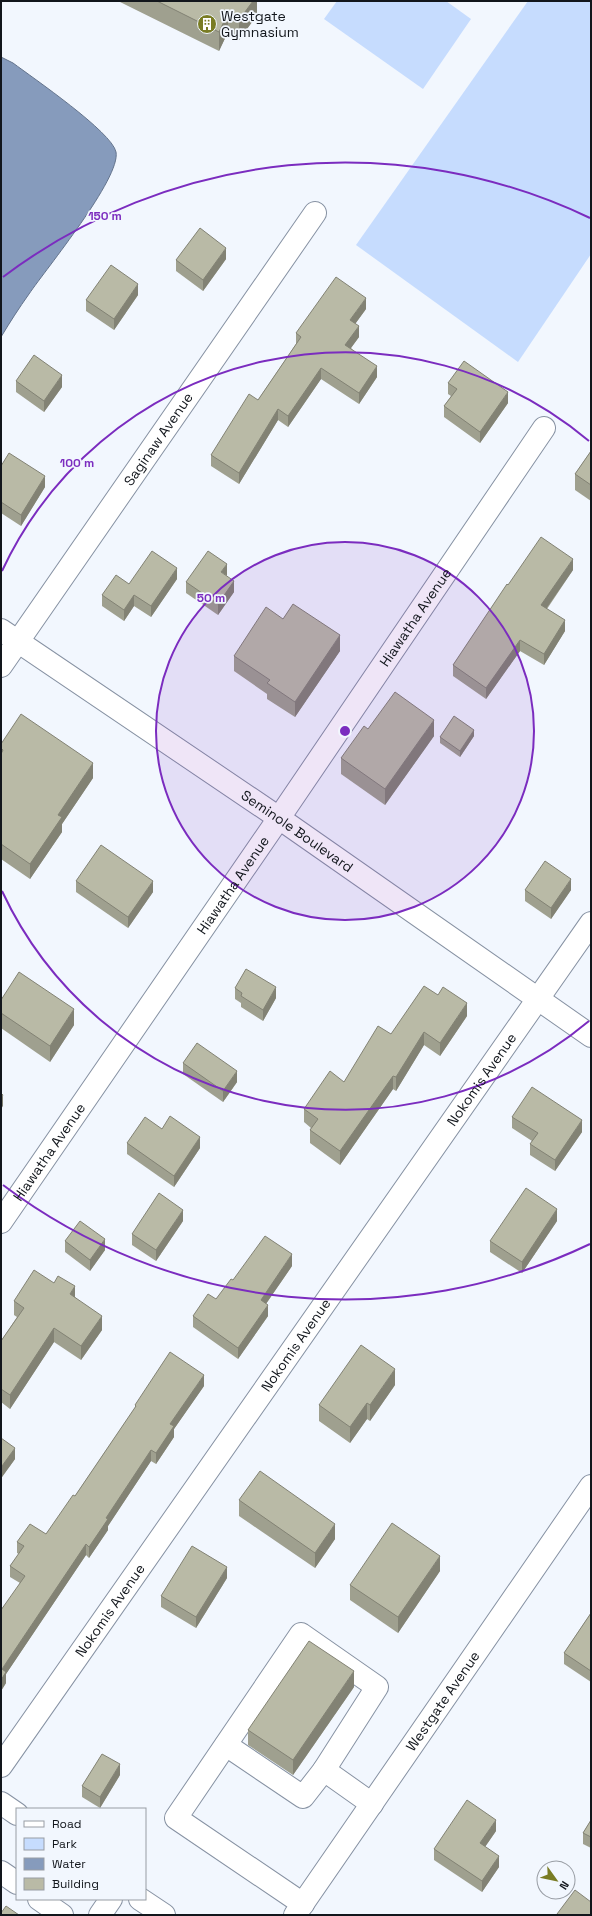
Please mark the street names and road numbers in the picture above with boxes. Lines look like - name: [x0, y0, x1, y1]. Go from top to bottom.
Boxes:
- street label: Saginaw Avenue: [120, 389, 197, 489]
- street label: Hiawatha Avenue: [375, 565, 455, 670]
- street label: Seminole Boulevard: [238, 786, 357, 876]
- street label: Hiawatha Avenue: [193, 832, 273, 938]
- street label: Nokomis Avenue: [443, 1029, 520, 1129]
- street label: Hiawatha Avenue: [9, 1099, 89, 1205]
- street label: Nokomis Avenue: [257, 1295, 335, 1395]
- street label: Nokomis Avenue: [71, 1560, 149, 1660]
- street label: Westgate Avenue: [402, 1647, 484, 1755]

